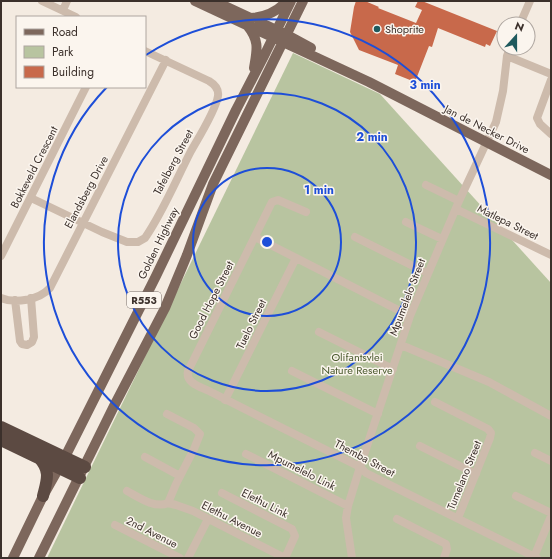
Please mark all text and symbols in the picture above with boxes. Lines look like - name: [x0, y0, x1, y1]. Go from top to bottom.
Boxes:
- legend: [16, 16, 146, 88]
- north arrow: [496, 16, 536, 56]
- text: N: [513, 18, 527, 36]
- place label: Shoprite: [385, 21, 424, 37]
- text: Road: [52, 23, 78, 41]
- marker: Shoprite: [372, 24, 382, 34]
- text: Park: [52, 43, 74, 61]
- text: Building: [52, 63, 94, 81]
- text: 3 min: [409, 76, 441, 94]
- street label: Jan de Necker Drive: [440, 100, 533, 158]
- street label: Bokkeveld Crescent: [6, 123, 62, 211]
- street label: Tafelberg Street: [149, 126, 197, 198]
- text: 2 min: [356, 128, 388, 146]
- street label: Elandsberg Drive: [60, 153, 112, 231]
- text: 1 min: [304, 181, 334, 199]
- street label: Matlepa Street: [475, 200, 542, 244]
- street label: Golden Highway: [134, 204, 182, 282]
- centre of rings: [260, 235, 274, 249]
- street label: Mpumelelo Street: [385, 256, 429, 338]
- street label: Good Hope Street: [184, 258, 238, 342]
- road number: R553: [127, 292, 161, 308]
- street label: Tuelo Street: [232, 296, 270, 352]
- park label: Olifantsvlei Nature Reserve: [321, 349, 393, 378]
- street label: Themba Street: [332, 435, 398, 481]
- street label: Tumelano Street: [443, 438, 485, 512]
- street label: Mpumelelo Link: [266, 446, 339, 494]
- street label: Elethu Link: [239, 484, 291, 522]
- street label: Elethu Avenue: [199, 497, 265, 541]
- street label: 2nd Avenue: [123, 512, 181, 552]

